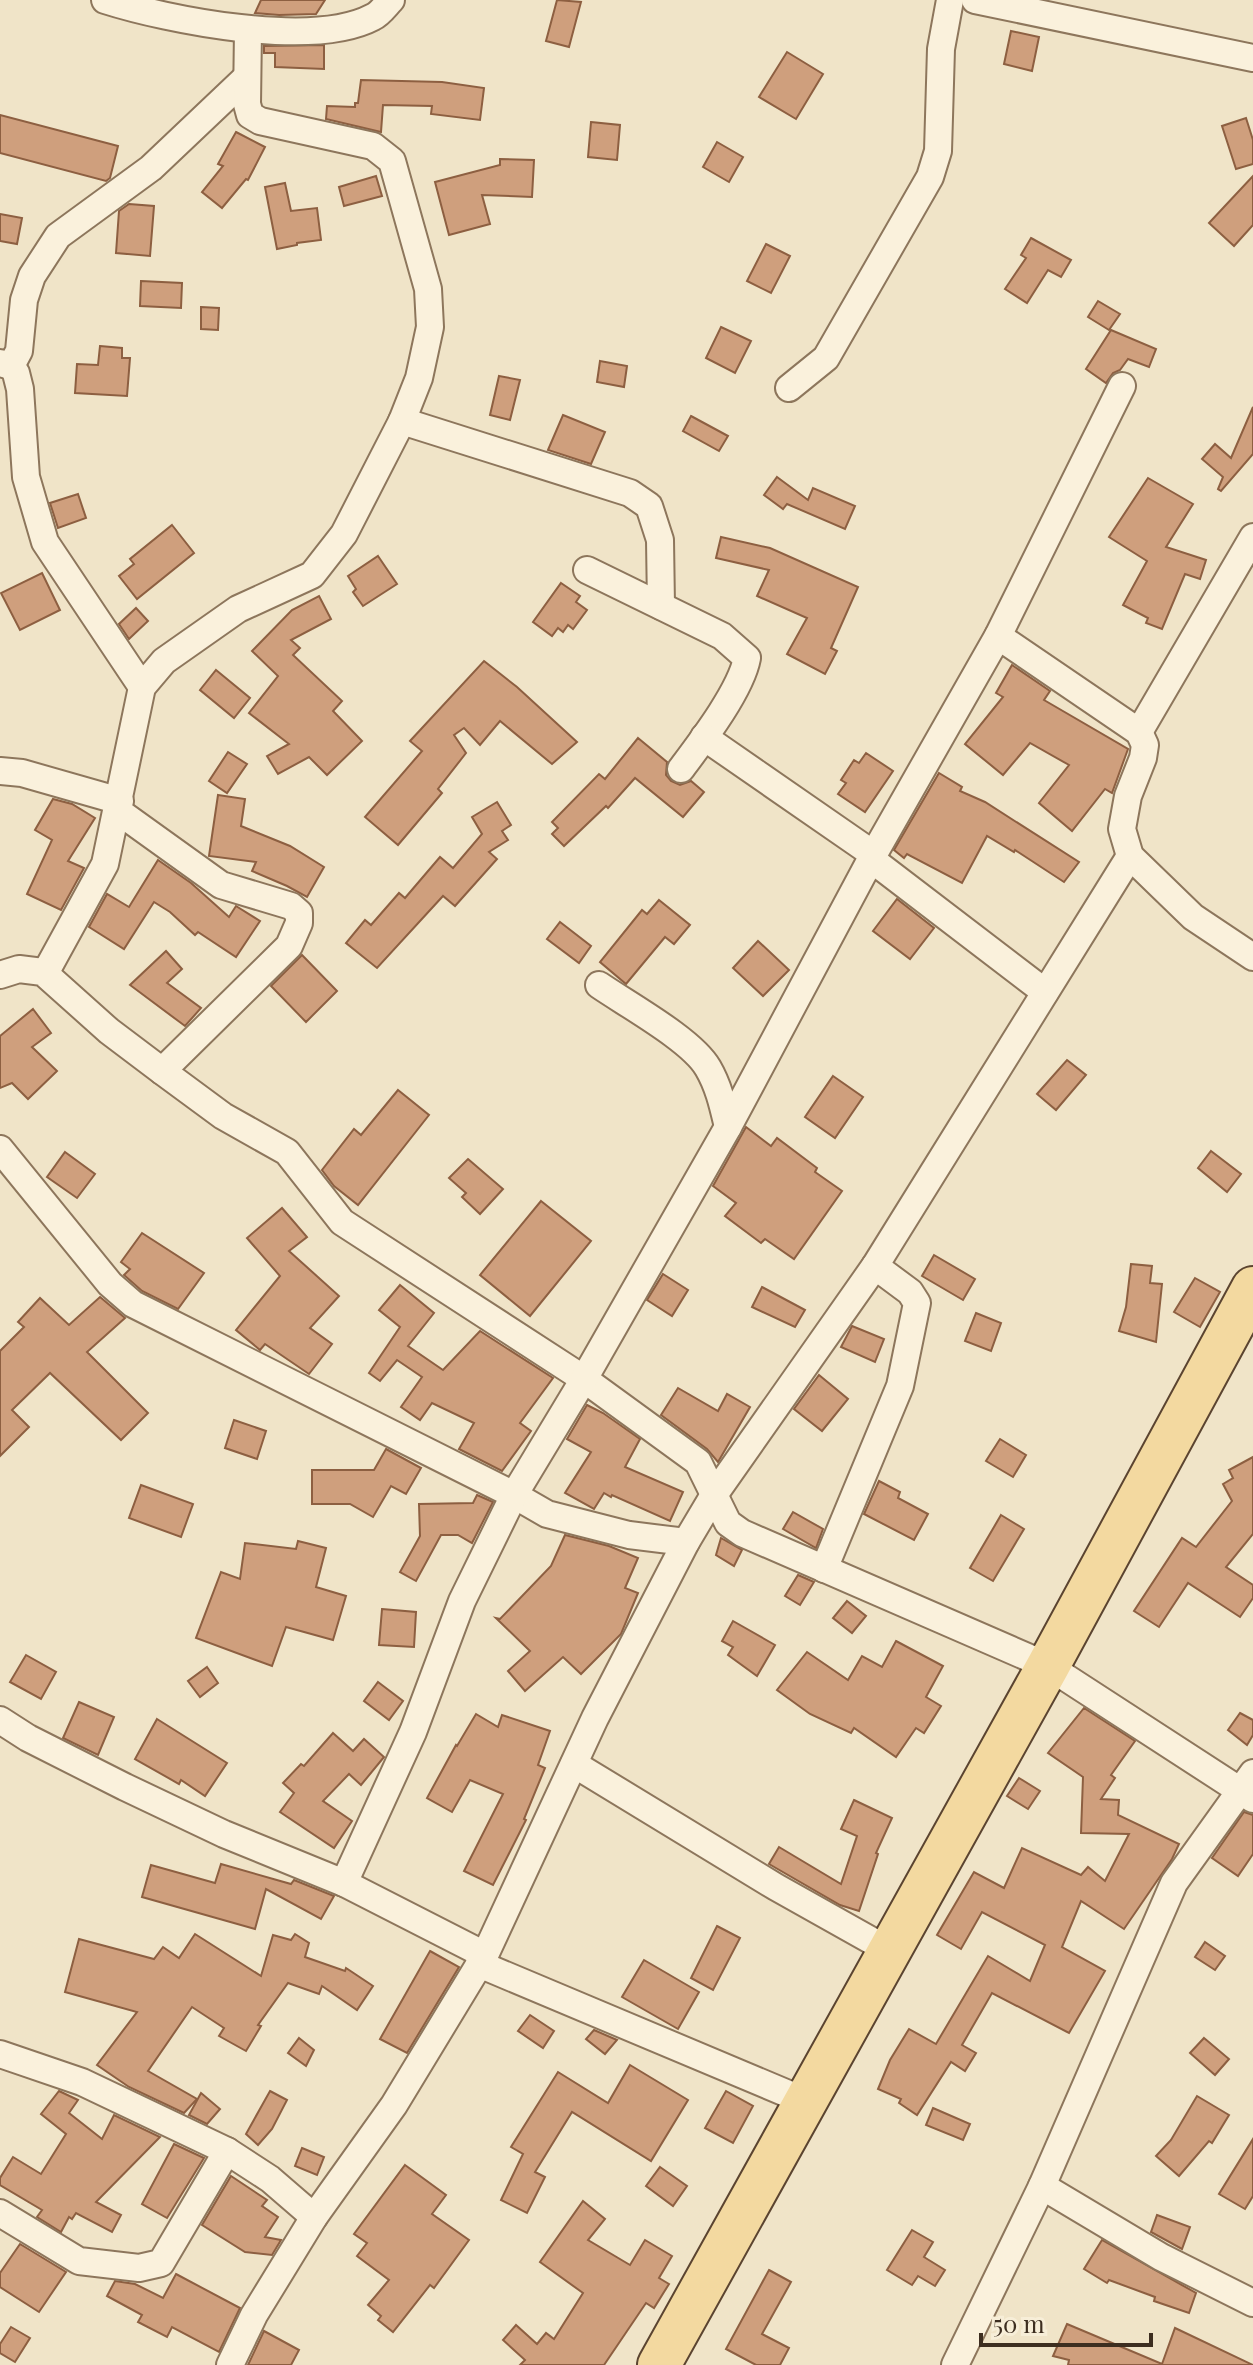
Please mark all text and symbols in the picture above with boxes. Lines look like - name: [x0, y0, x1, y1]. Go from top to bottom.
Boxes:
- scale bar: [981, 2297, 1151, 2347]
- text: 50 m: [993, 2307, 1045, 2339]

